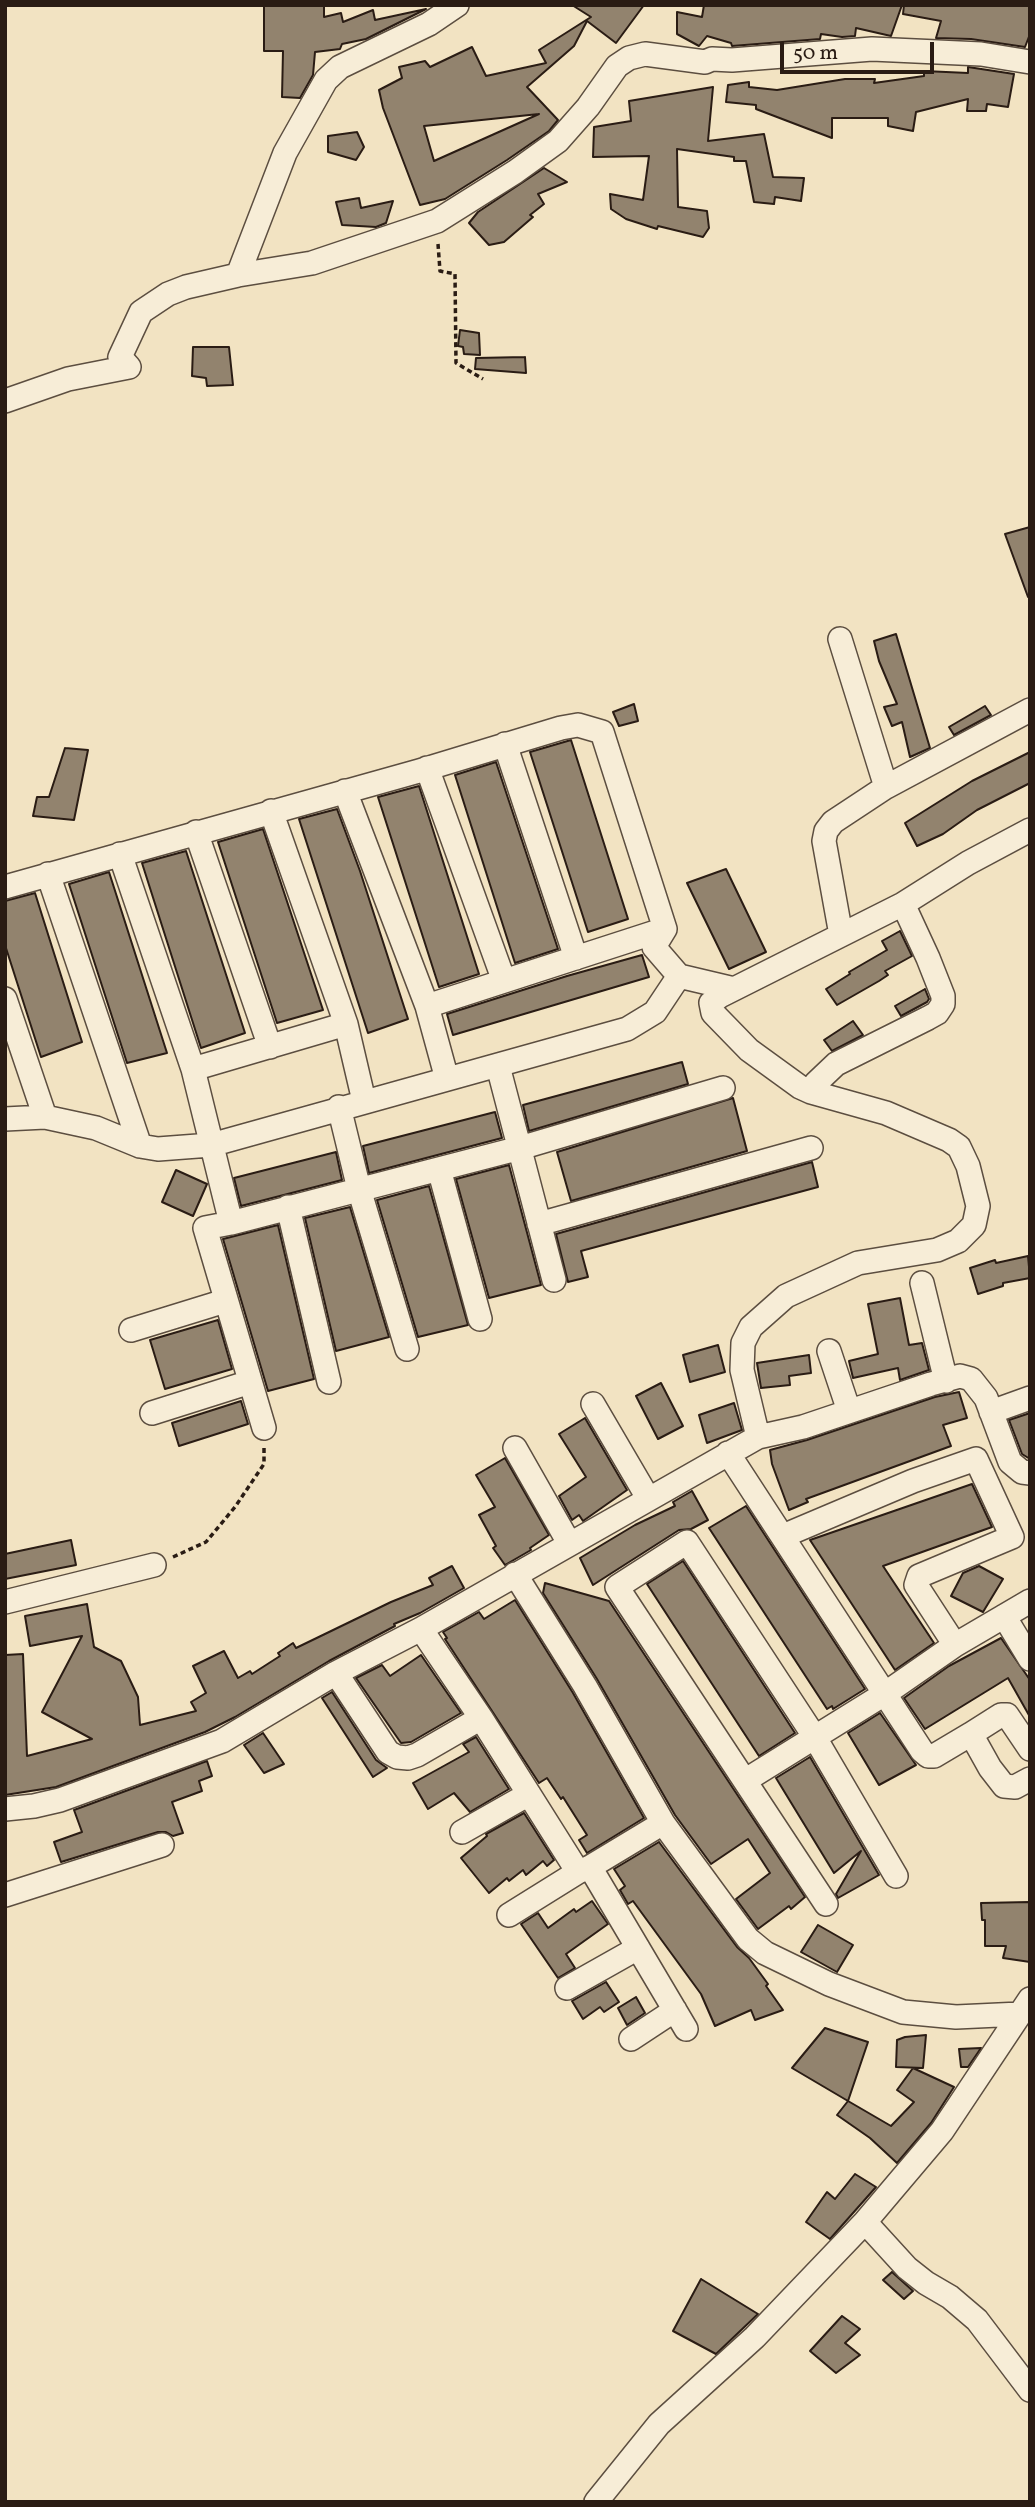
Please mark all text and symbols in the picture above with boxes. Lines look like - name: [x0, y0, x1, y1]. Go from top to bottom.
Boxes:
- scale bar: [783, 28, 937, 72]
- text: 50 m: [793, 39, 838, 68]

